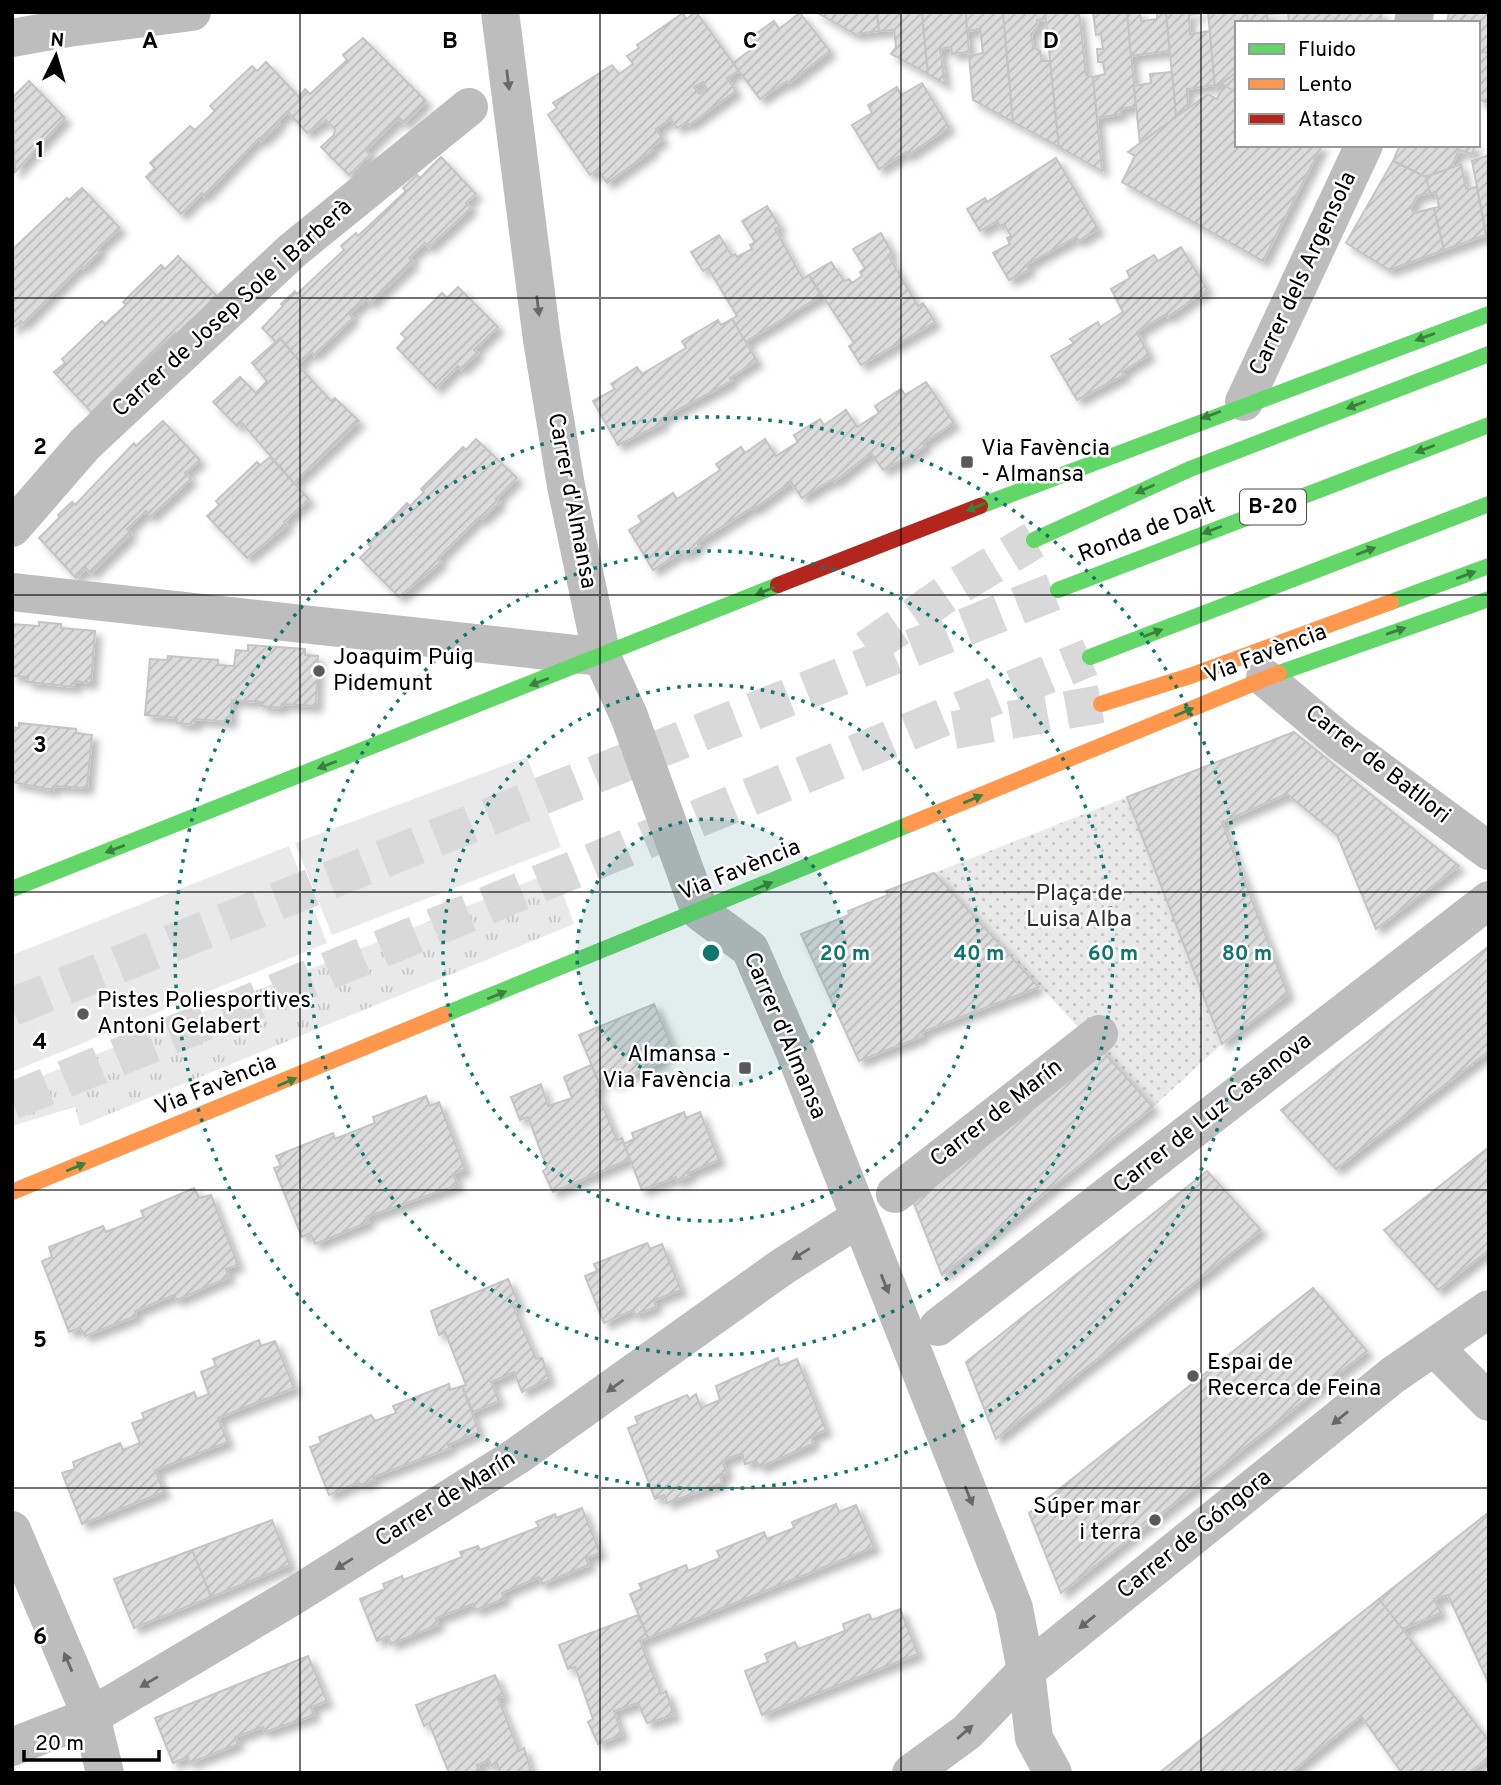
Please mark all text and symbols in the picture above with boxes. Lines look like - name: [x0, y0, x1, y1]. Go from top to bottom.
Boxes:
- north arrow: [21, 21, 91, 91]
- legend: [1235, 21, 1480, 147]
- text: A: [142, 28, 158, 57]
- text: B: [442, 28, 458, 57]
- text: C: [743, 28, 757, 57]
- text: D: [1043, 28, 1059, 57]
- text: N: [49, 29, 65, 54]
- text: Fluido: [1298, 37, 1356, 64]
- one-way arrow: [503, 69, 514, 91]
- text: Lento: [1298, 72, 1352, 99]
- text: Atasco: [1298, 107, 1363, 134]
- text: 1: [35, 137, 45, 166]
- street label: Carrer dels Argensola: [1244, 167, 1364, 381]
- street label: Carrer de Josep Sole i Barberà: [107, 193, 359, 425]
- one-way arrow: [532, 295, 543, 317]
- one-way arrow: [1414, 332, 1435, 343]
- one-way arrow: [1346, 400, 1367, 411]
- one-way arrow: [1200, 410, 1221, 421]
- street label: Carrer d'Almansa: [540, 411, 602, 591]
- text: 2: [33, 434, 47, 463]
- place label: Via Favència - Almansa: [981, 435, 1110, 490]
- one-way arrow: [1414, 444, 1435, 455]
- marker: Via Favència - Almansa: [959, 454, 975, 470]
- one-way arrow: [1135, 483, 1155, 495]
- road number: B-20: [1240, 490, 1306, 524]
- street label: Ronda de Dalt: [1075, 492, 1219, 570]
- one-way arrow: [966, 501, 987, 512]
- one-way arrow: [1202, 525, 1223, 536]
- one-way arrow: [1355, 546, 1376, 557]
- one-way arrow: [1455, 569, 1476, 580]
- one-way arrow: [754, 586, 775, 597]
- street label: Via Favència: [1201, 618, 1331, 692]
- one-way arrow: [1386, 625, 1407, 636]
- one-way arrow: [1143, 627, 1164, 638]
- place label: Joaquim Puig Pidemunt: [333, 644, 474, 699]
- marker: Joaquim Puig Pidemunt: [311, 663, 327, 679]
- one-way arrow: [528, 677, 549, 688]
- street label: Carrer de Batllori: [1298, 699, 1456, 831]
- one-way arrow: [1173, 706, 1194, 717]
- text: 3: [33, 732, 47, 761]
- one-way arrow: [316, 760, 337, 771]
- one-way arrow: [963, 793, 984, 804]
- street label: Via Favència: [675, 833, 805, 909]
- one-way arrow: [105, 843, 126, 854]
- one-way arrow: [753, 880, 774, 891]
- park label: Plaça de Luisa Alba: [1026, 880, 1132, 935]
- centre of rings: [699, 941, 723, 965]
- text: 20 m: [820, 941, 870, 968]
- text: 40 m: [954, 941, 1004, 968]
- text: 60 m: [1088, 941, 1138, 968]
- text: 80 m: [1222, 941, 1272, 968]
- street label: Carrer d'Almansa: [736, 948, 832, 1124]
- place label: Pistes Poliesportives Antoni Gelabert: [97, 987, 311, 1042]
- one-way arrow: [486, 989, 507, 1000]
- marker: Pistes Poliesportives Antoni Gelabert: [75, 1006, 91, 1022]
- street label: Carrer de Luz Casanova: [1108, 1027, 1318, 1201]
- text: 4: [33, 1029, 47, 1058]
- place label: Almansa - Via Favència: [602, 1041, 731, 1096]
- street label: Via Favència: [151, 1048, 281, 1124]
- street label: Carrer de Marín: [925, 1053, 1069, 1175]
- marker: Almansa - Via Favència: [737, 1060, 753, 1076]
- one-way arrow: [276, 1076, 297, 1087]
- one-way arrow: [65, 1161, 86, 1172]
- one-way arrow: [792, 1248, 811, 1261]
- one-way arrow: [880, 1274, 891, 1295]
- text: 5: [33, 1327, 47, 1356]
- place label: Espai de Recerca de Feina: [1207, 1349, 1381, 1404]
- marker: Espai de Recerca de Feina: [1185, 1368, 1201, 1384]
- one-way arrow: [606, 1379, 624, 1393]
- one-way arrow: [1332, 1411, 1350, 1426]
- street label: Carrer de Marín: [370, 1445, 522, 1555]
- street label: Carrer de Góngora: [1112, 1464, 1278, 1606]
- one-way arrow: [964, 1486, 975, 1507]
- place label: Súper mar i terra: [1033, 1493, 1141, 1548]
- marker: Súper mar i terra: [1147, 1512, 1163, 1528]
- one-way arrow: [334, 1558, 353, 1571]
- one-way arrow: [1078, 1615, 1096, 1630]
- text: 6: [33, 1624, 47, 1653]
- one-way arrow: [62, 1652, 74, 1672]
- one-way arrow: [139, 1676, 158, 1688]
- scale bar: [24, 1718, 159, 1762]
- one-way arrow: [957, 1725, 974, 1740]
- text: 20 m: [35, 1731, 84, 1758]

